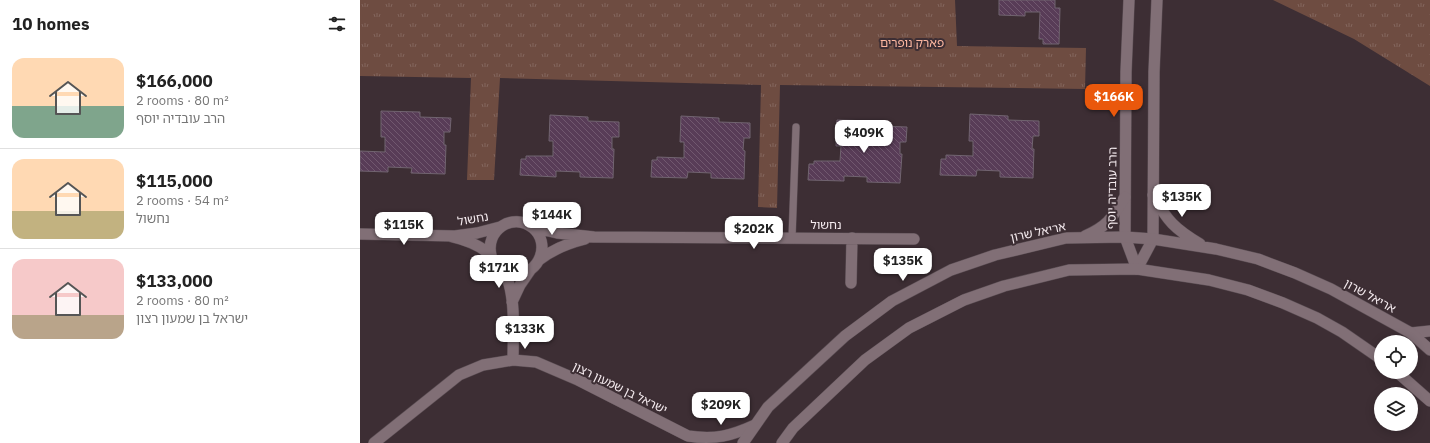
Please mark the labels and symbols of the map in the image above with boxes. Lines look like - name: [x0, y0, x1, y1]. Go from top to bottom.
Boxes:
- park label: פארק נופרים: [880, 35, 944, 50]
- pin: $166K: [1086, 84, 1142, 118]
- pin: $409K: [836, 120, 892, 154]
- street label: הרב עובדיה יוסף: [1103, 147, 1120, 229]
- pin: $135K: [1154, 184, 1210, 218]
- pin: $144K: [524, 202, 580, 236]
- street label: נחשול: [456, 208, 490, 229]
- pin: $115K: [376, 212, 432, 246]
- pin: $202K: [726, 216, 782, 250]
- street label: נחשול: [810, 217, 842, 232]
- street label: אריאל שרון: [1009, 218, 1067, 245]
- pin: $135K: [875, 248, 931, 282]
- pin: $171K: [471, 255, 527, 289]
- street label: אריאל שרון: [1342, 275, 1399, 316]
- pin: $133K: [497, 316, 553, 350]
- street label: ישראל בן שמעון רצון: [570, 358, 670, 417]
- pin: $209K: [693, 392, 749, 426]

